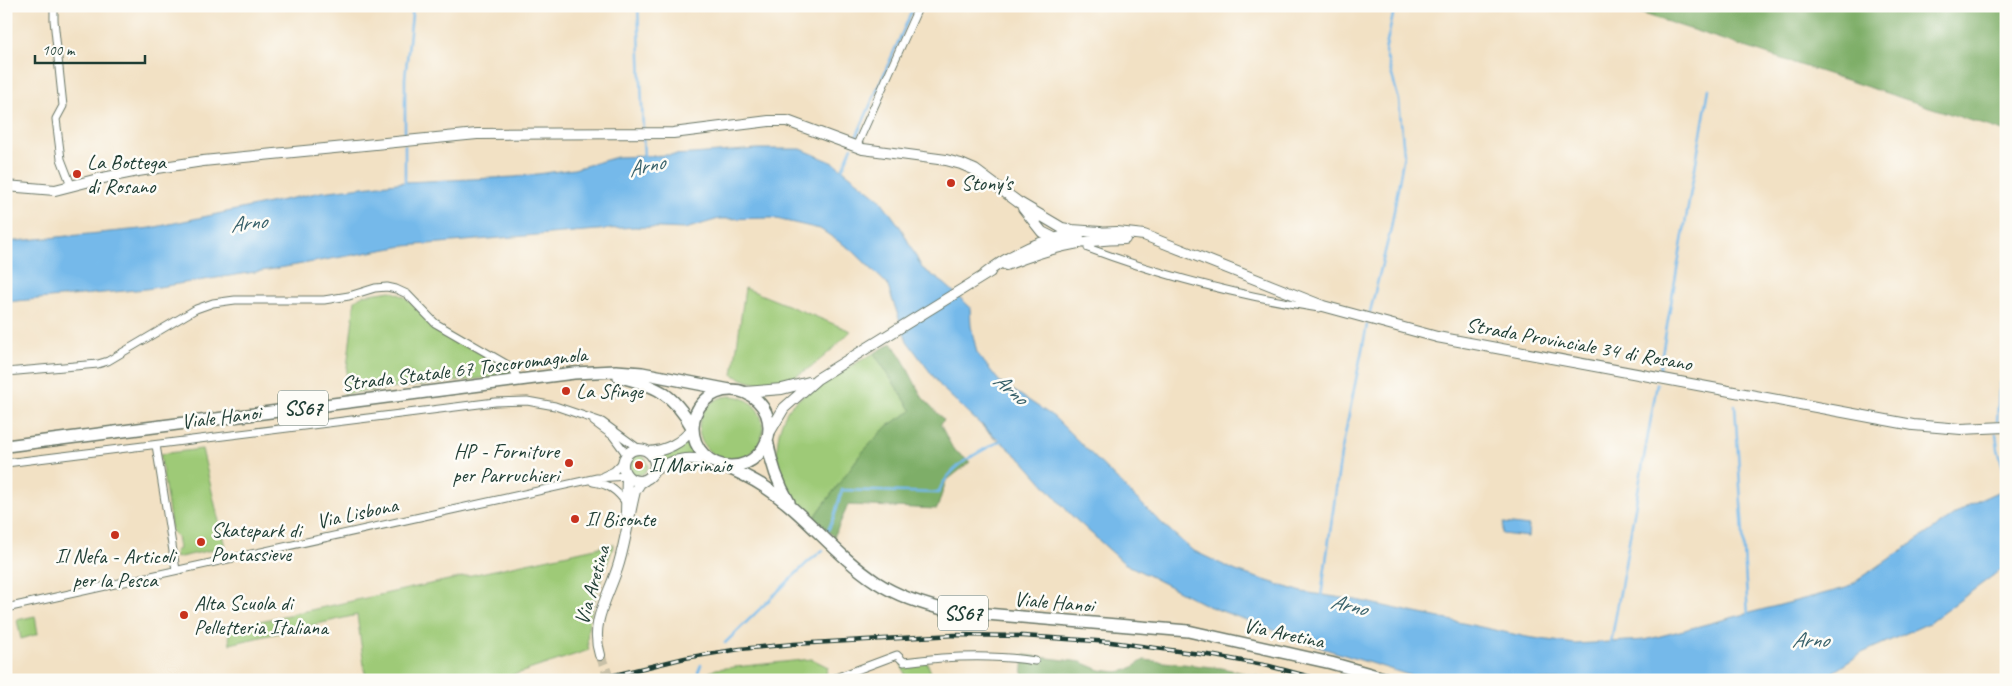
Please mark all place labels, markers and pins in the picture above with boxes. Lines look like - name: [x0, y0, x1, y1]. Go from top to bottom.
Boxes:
- place label: La Bottega di Rosano: [87, 149, 168, 199]
- marker: La Bottega di Rosano: [71, 168, 83, 180]
- place label: Stony's: [961, 170, 1014, 196]
- marker: Stony's: [945, 177, 957, 189]
- place label: La Sfinge: [576, 378, 644, 404]
- marker: La Sfinge: [560, 385, 572, 397]
- place label: HP - Forniture per Parruchieri: [452, 438, 562, 488]
- place label: Il Marinaio: [649, 452, 734, 478]
- marker: HP - Forniture per Parruchieri: [563, 457, 575, 469]
- marker: Il Marinaio: [633, 459, 645, 471]
- place label: Il Bisonte: [585, 506, 656, 532]
- marker: Il Bisonte: [569, 513, 581, 525]
- place label: Skatepark di Pontassieve: [211, 517, 304, 567]
- marker: Il Nefa - Articoli per la Pesca: [109, 529, 121, 541]
- marker: Skatepark di Pontassieve: [195, 536, 207, 548]
- place label: Il Nefa - Articoli per la Pesca: [55, 543, 178, 593]
- place label: Alta Scuola di Pelletteria Italiana: [194, 590, 330, 640]
- marker: Alta Scuola di Pelletteria Italiana: [178, 609, 190, 621]

